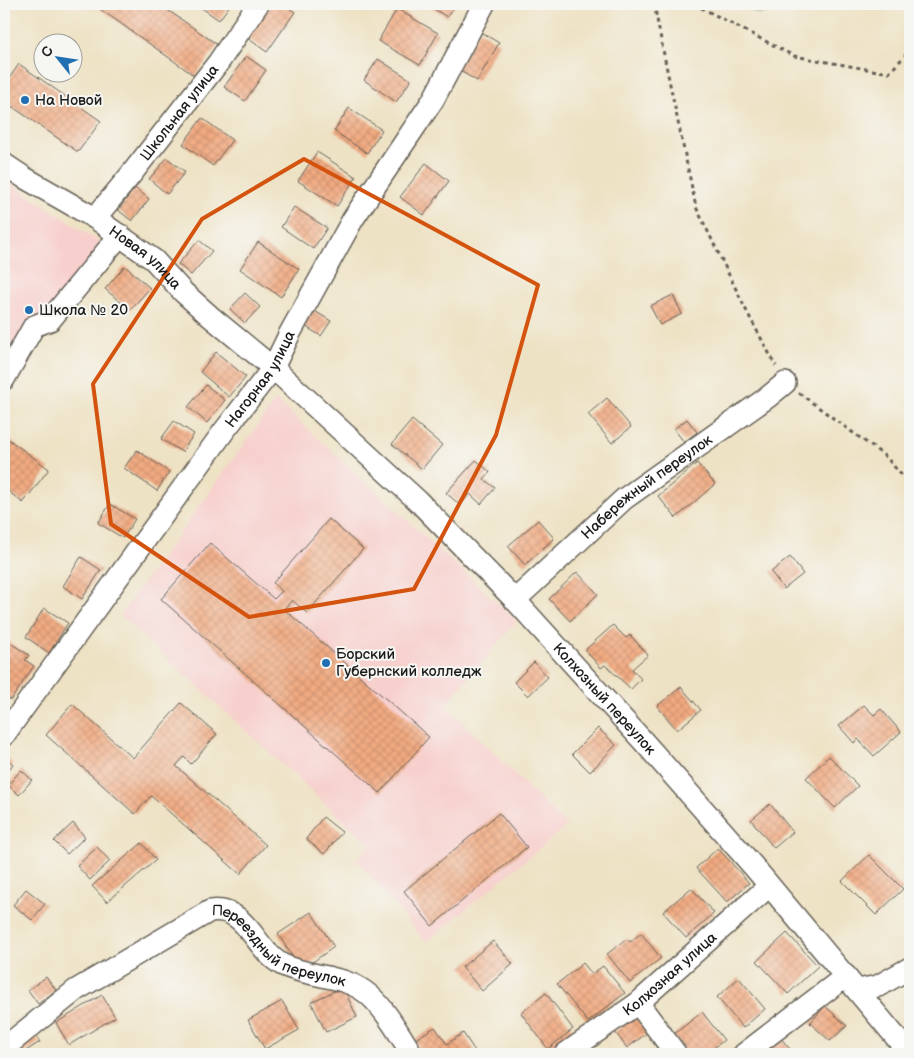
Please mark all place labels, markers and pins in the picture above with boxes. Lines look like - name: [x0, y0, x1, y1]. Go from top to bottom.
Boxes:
- place label: На Новой: [35, 91, 102, 110]
- marker: На Новой: [19, 94, 31, 106]
- place label: Школа № 20: [39, 301, 128, 320]
- marker: Школа № 20: [23, 304, 35, 316]
- place label: Борский Губернский колледж: [336, 645, 482, 681]
- marker: Борский Губернский колледж: [320, 657, 332, 669]

